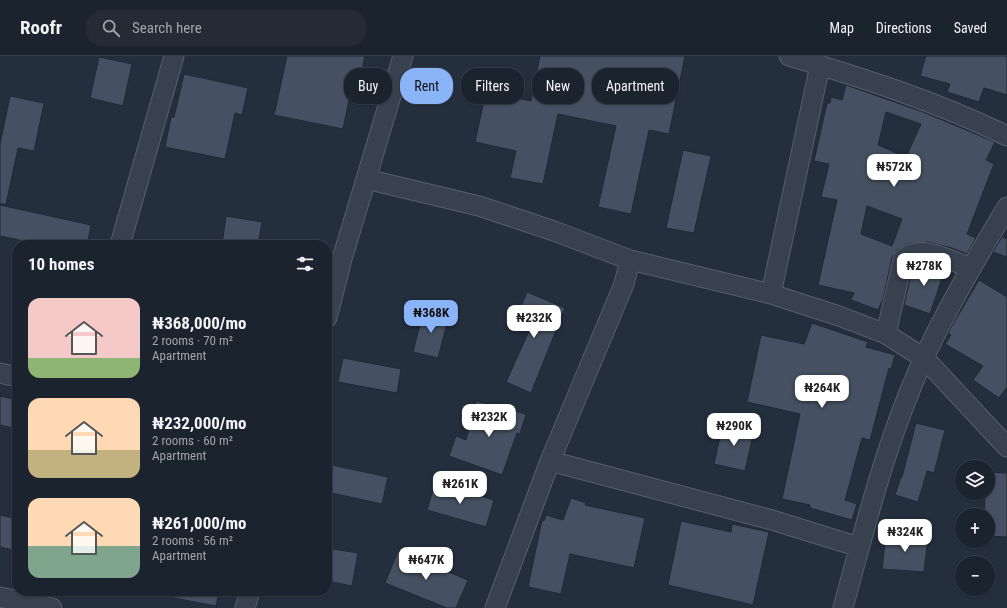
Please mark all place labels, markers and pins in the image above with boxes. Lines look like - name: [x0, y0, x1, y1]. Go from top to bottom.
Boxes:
- pin: ₦572K: [866, 154, 922, 188]
- pin: ₦278K: [896, 253, 952, 287]
- pin: ₦368K: [403, 300, 459, 334]
- pin: ₦232K: [506, 305, 562, 339]
- pin: ₦264K: [794, 375, 850, 409]
- pin: ₦232K: [461, 404, 517, 438]
- pin: ₦290K: [706, 413, 762, 447]
- pin: ₦261K: [432, 471, 488, 505]
- pin: ₦324K: [877, 519, 933, 553]
- pin: ₦647K: [398, 547, 454, 581]

